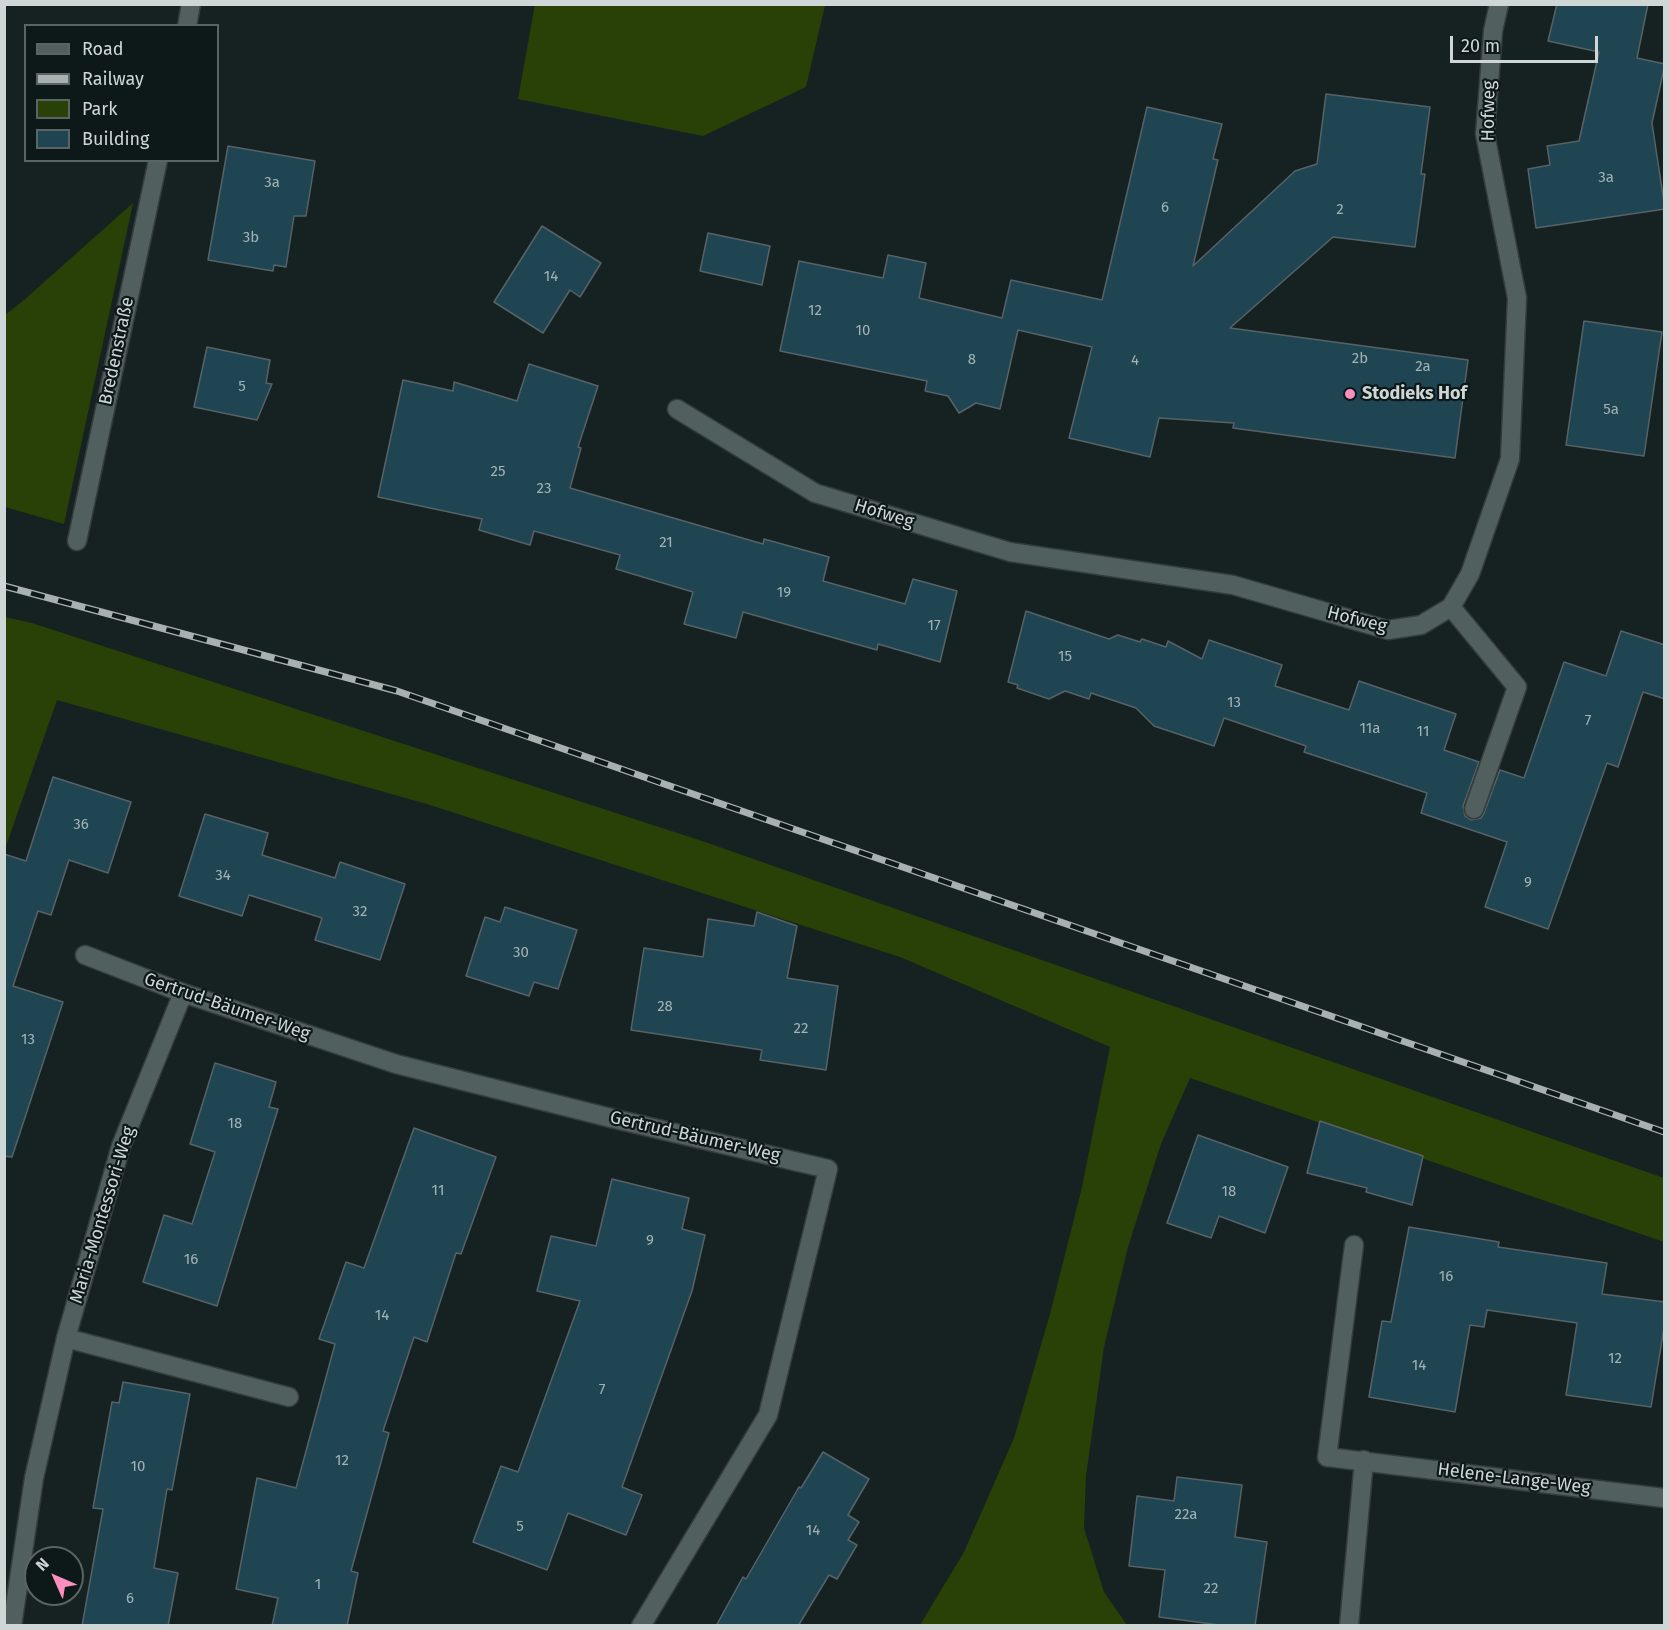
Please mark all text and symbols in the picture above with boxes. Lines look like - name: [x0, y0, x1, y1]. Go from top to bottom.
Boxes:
- legend: [24, 24, 219, 162]
- scale bar: [1453, 24, 1602, 62]
- text: 20 m: [1461, 35, 1500, 57]
- text: Road: [82, 38, 124, 60]
- text: Railway: [82, 68, 144, 90]
- street label: Hofweg: [1478, 80, 1500, 142]
- text: Park: [82, 98, 117, 120]
- text: Building: [82, 128, 149, 150]
- house number: 3a: [1598, 169, 1614, 187]
- house number: 3a: [264, 174, 280, 192]
- house number: 6: [1161, 199, 1169, 217]
- house number: 2: [1336, 201, 1344, 219]
- house number: 3b: [243, 229, 259, 247]
- house number: 14: [544, 268, 558, 286]
- street label: Bredenstraße: [95, 295, 139, 407]
- house number: 12: [808, 302, 822, 320]
- house number: 10: [856, 322, 870, 340]
- house number: 2b: [1352, 350, 1368, 368]
- house number: 8: [968, 351, 976, 369]
- house number: 4: [1131, 352, 1139, 370]
- house number: 2a: [1415, 358, 1431, 376]
- house number: 5: [238, 378, 246, 396]
- place label: Stodieks Hof: [1362, 383, 1467, 405]
- marker: Stodieks Hof: [1343, 387, 1357, 401]
- house number: 5a: [1603, 401, 1619, 419]
- house number: 25: [491, 463, 505, 481]
- house number: 23: [537, 480, 551, 498]
- street label: Hofweg: [852, 495, 916, 533]
- house number: 21: [659, 534, 673, 552]
- house number: 19: [777, 584, 791, 602]
- street label: Hofweg: [1325, 602, 1389, 638]
- house number: 17: [927, 617, 941, 635]
- house number: 15: [1058, 648, 1072, 666]
- house number: 13: [1227, 694, 1241, 712]
- house number: 7: [1585, 712, 1591, 730]
- house number: 11a: [1360, 720, 1380, 738]
- house number: 11: [1417, 723, 1429, 741]
- house number: 36: [73, 816, 89, 834]
- house number: 34: [215, 867, 231, 885]
- house number: 9: [1524, 874, 1532, 892]
- house number: 32: [353, 903, 367, 921]
- house number: 30: [513, 944, 529, 962]
- street label: Gertrud-Bäumer-Weg: [141, 968, 313, 1046]
- house number: 28: [657, 998, 673, 1016]
- house number: 22: [794, 1020, 808, 1038]
- house number: 13: [21, 1031, 35, 1049]
- street label: Gertrud-Bäumer-Weg: [608, 1107, 782, 1167]
- house number: 18: [228, 1115, 242, 1133]
- street label: Maria-Montessori-Weg: [66, 1124, 140, 1306]
- house number: 11: [432, 1182, 444, 1200]
- house number: 18: [1222, 1183, 1236, 1201]
- house number: 9: [646, 1232, 654, 1250]
- house number: 16: [184, 1251, 198, 1269]
- house number: 16: [1439, 1268, 1453, 1286]
- house number: 14: [375, 1307, 389, 1325]
- house number: 12: [1608, 1350, 1622, 1368]
- house number: 14: [1412, 1357, 1426, 1375]
- house number: 7: [599, 1381, 605, 1399]
- house number: 12: [335, 1452, 349, 1470]
- house number: 10: [131, 1458, 145, 1476]
- street label: Helene-Lange-Weg: [1436, 1459, 1592, 1499]
- house number: 22a: [1175, 1506, 1197, 1524]
- house number: 5: [516, 1518, 524, 1536]
- house number: 14: [806, 1522, 820, 1540]
- north arrow: [24, 1546, 84, 1606]
- text: N: [32, 1554, 53, 1575]
- house number: 1: [315, 1576, 321, 1594]
- house number: 22: [1204, 1580, 1218, 1598]
- house number: 6: [126, 1590, 134, 1608]

